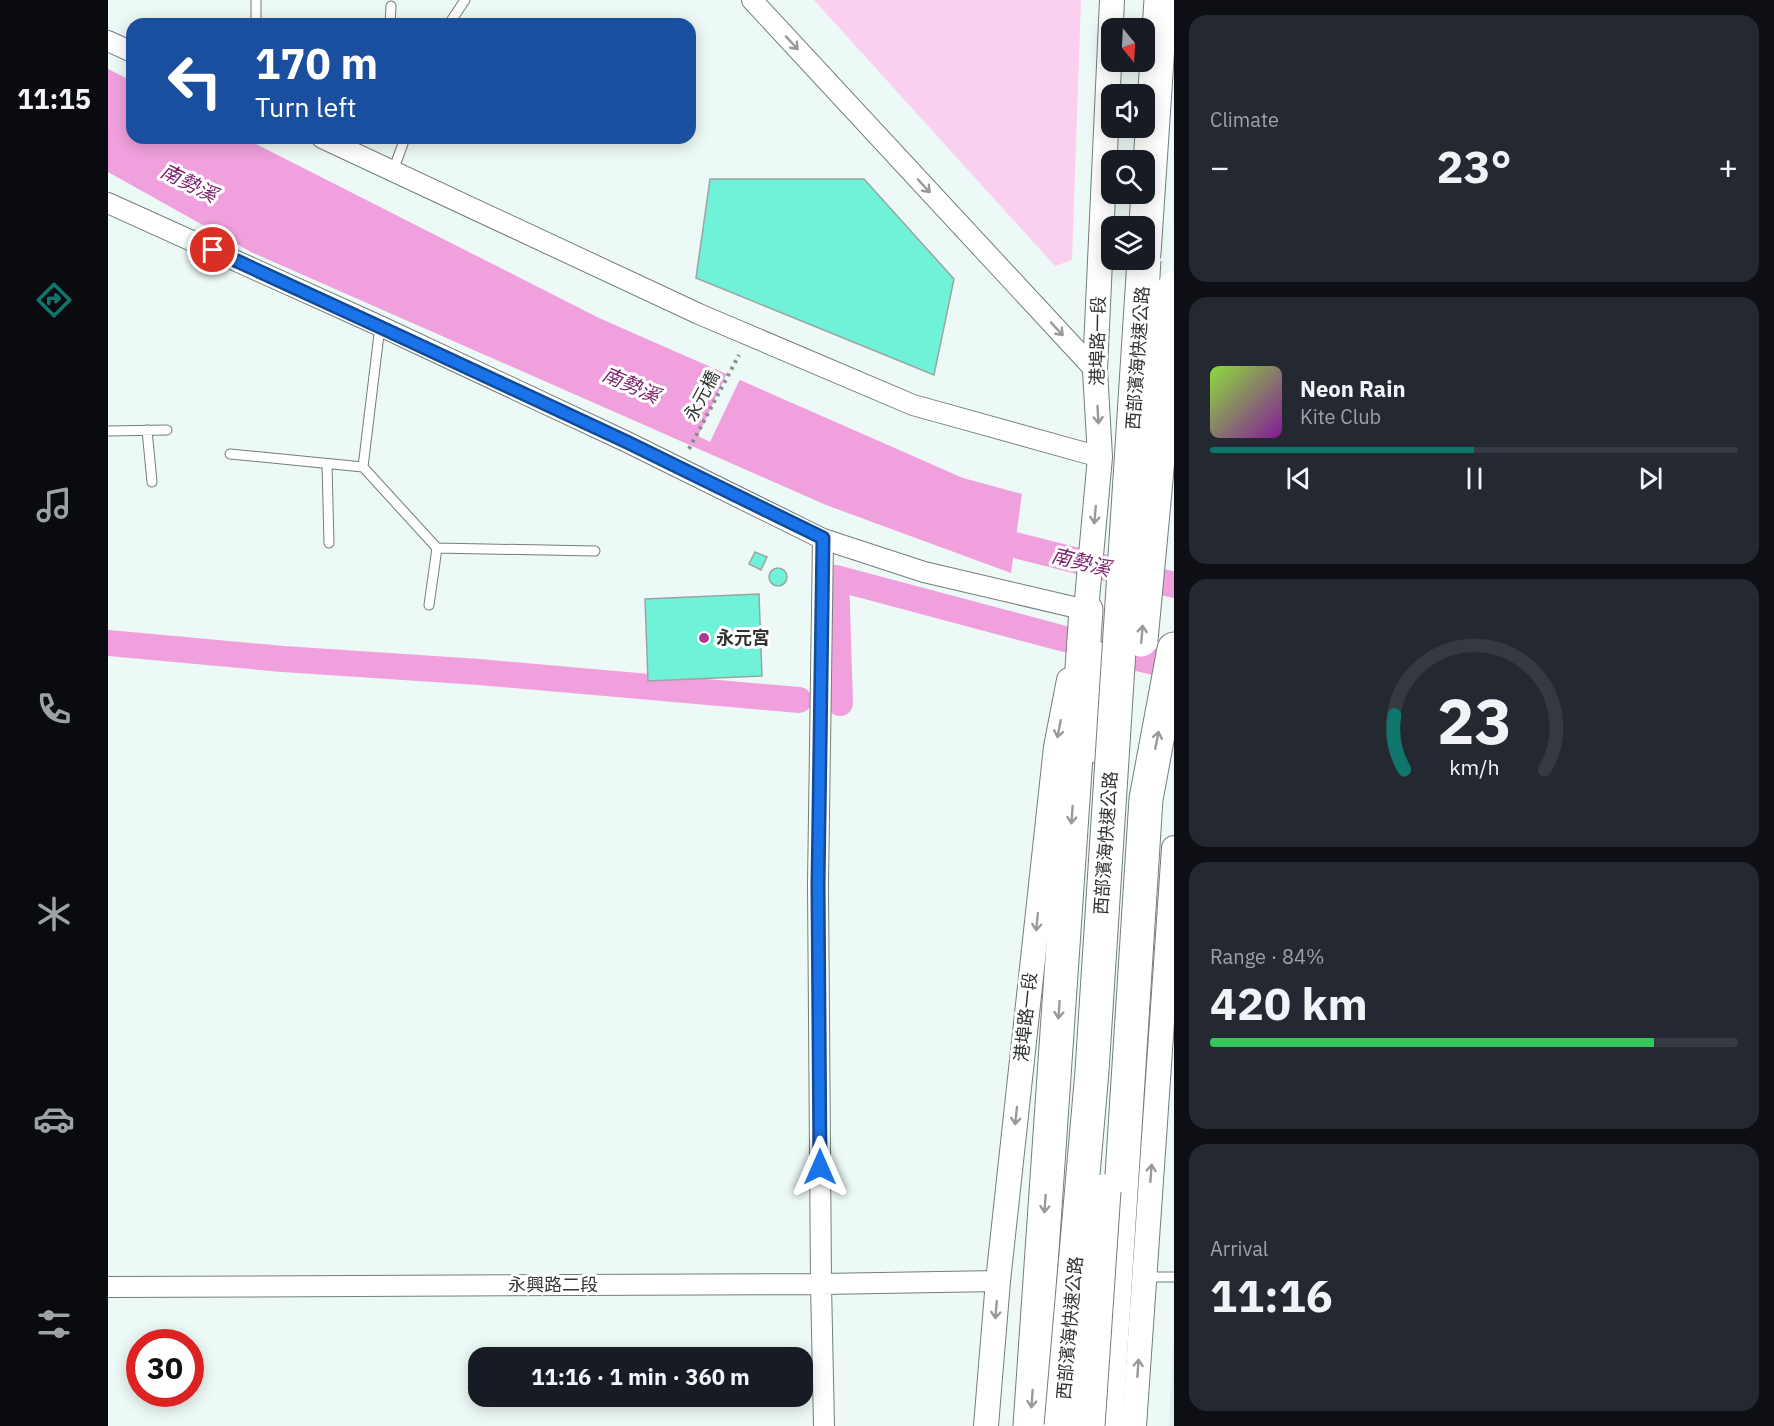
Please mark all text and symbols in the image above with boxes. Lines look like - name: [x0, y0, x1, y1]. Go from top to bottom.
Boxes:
- north arrow: [1101, 18, 1155, 72]
- map controls: [1101, 18, 1155, 270]
- one-way arrow: [784, 35, 798, 50]
- text: 170 m: [255, 36, 378, 91]
- icon: left: [156, 42, 234, 120]
- text: 11:15: [17, 81, 91, 116]
- button: sound: [1101, 84, 1155, 138]
- text: Turn left: [255, 89, 356, 124]
- text: Climate: [1210, 106, 1279, 133]
- text: 23°: [1436, 137, 1512, 195]
- text: −: [1210, 145, 1230, 188]
- text: +: [1718, 145, 1738, 188]
- button: search: [1101, 150, 1155, 204]
- water label: 南勢溪: [156, 157, 225, 210]
- one-way arrow: [917, 178, 931, 193]
- button: layers: [1101, 216, 1155, 270]
- pin: [187, 224, 238, 275]
- icon: arrive: [196, 233, 229, 266]
- icon: directions: [33, 279, 75, 321]
- street label: 西部濱海快速公路: [1121, 285, 1154, 431]
- street label: 港埠路一段: [1085, 296, 1110, 386]
- one-way arrow: [1050, 321, 1064, 336]
- water label: 南勢溪: [598, 360, 667, 410]
- street label: 永元橋: [679, 367, 724, 425]
- text: Neon Rain: [1300, 374, 1406, 403]
- text: Kite Club: [1300, 403, 1381, 430]
- one-way arrow: [1092, 405, 1103, 425]
- icon: previous: [1282, 462, 1315, 495]
- icon: pause: [1458, 462, 1491, 495]
- icon: next: [1634, 462, 1667, 495]
- icon: music: [33, 484, 75, 526]
- one-way arrow: [1089, 504, 1100, 524]
- water label: 南勢溪: [1049, 541, 1116, 583]
- one-way arrow: [1137, 625, 1148, 645]
- place label: 永元宮: [716, 626, 770, 649]
- marker: 永元宮: [697, 631, 711, 645]
- text: 23: [1437, 680, 1511, 761]
- icon: phone: [33, 688, 75, 730]
- one-way arrow: [1053, 718, 1064, 738]
- one-way arrow: [1152, 730, 1163, 750]
- text: km/h: [1449, 753, 1499, 781]
- street label: 西部濱海快速公路: [1089, 770, 1122, 916]
- one-way arrow: [1067, 805, 1078, 825]
- icon: climate: [33, 893, 75, 935]
- one-way arrow: [1031, 912, 1042, 932]
- text: Range · 84%: [1210, 943, 1325, 970]
- street label: 港埠路一段: [1009, 971, 1042, 1063]
- text: 420 km: [1210, 974, 1368, 1032]
- one-way arrow: [1053, 999, 1064, 1019]
- icon: car: [33, 1098, 75, 1140]
- one-way arrow: [1010, 1106, 1021, 1126]
- position arrow: [788, 1135, 852, 1199]
- one-way arrow: [1146, 1164, 1157, 1184]
- one-way arrow: [1040, 1194, 1051, 1214]
- text: Arrival: [1210, 1235, 1268, 1262]
- street label: 西部濱海快速公路: [1052, 1255, 1087, 1401]
- text: 11:16: [1210, 1266, 1333, 1324]
- street label: 永興路二段: [508, 1273, 598, 1296]
- one-way arrow: [990, 1300, 1001, 1320]
- icon: filters: [33, 1303, 75, 1345]
- speed limit sign: 30: [126, 1329, 204, 1407]
- one-way arrow: [1133, 1358, 1144, 1378]
- text: 11:16 · 1 min · 360 m: [531, 1362, 750, 1391]
- one-way arrow: [1026, 1388, 1037, 1408]

